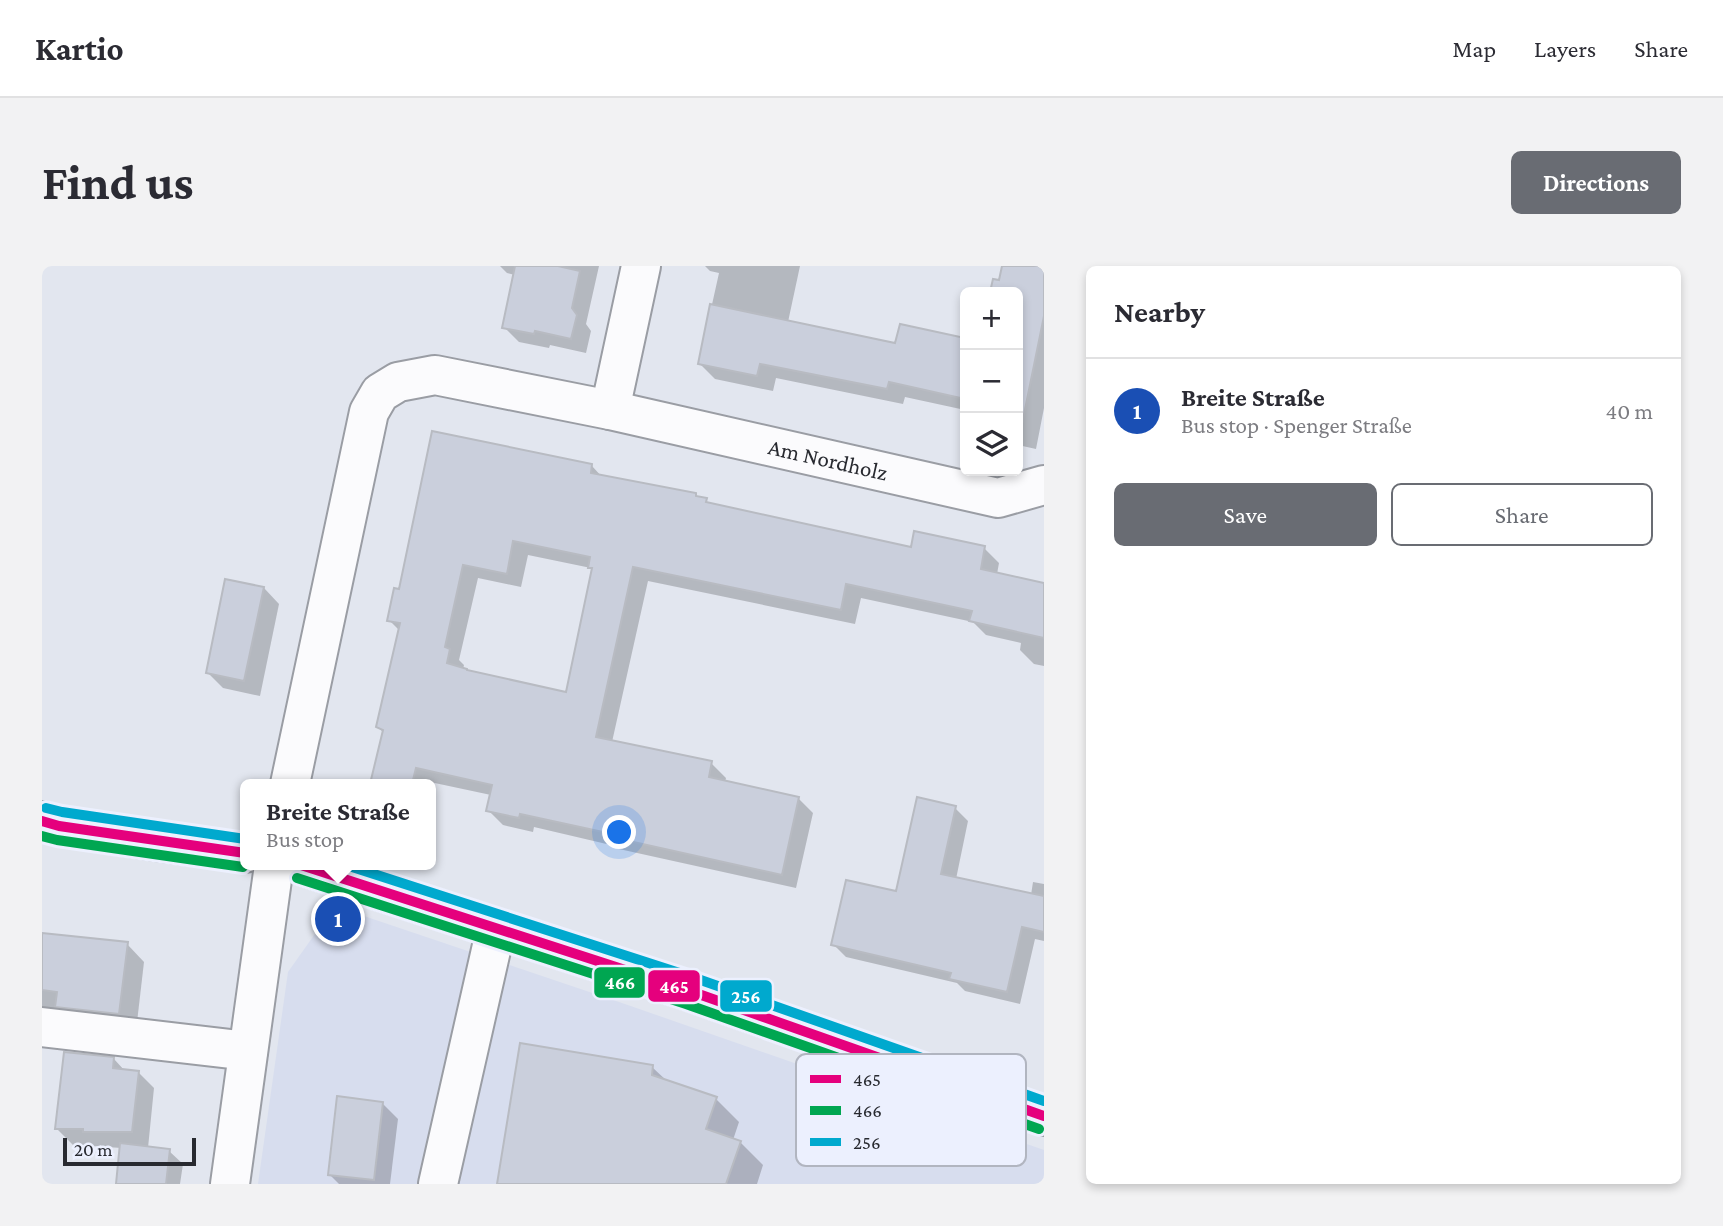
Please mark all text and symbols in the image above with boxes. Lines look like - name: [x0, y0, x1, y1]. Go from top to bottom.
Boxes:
- text: Kartio: [35, 30, 124, 67]
- text: Map: [1452, 35, 1496, 62]
- text: Layers: [1534, 35, 1596, 62]
- text: Share: [1634, 35, 1688, 62]
- button: Directions: [1511, 151, 1681, 214]
- text: Find us: [42, 155, 194, 210]
- map controls: [960, 287, 1023, 476]
- button: +: [960, 287, 1023, 350]
- text: Nearby: [1114, 295, 1205, 328]
- button: −: [960, 350, 1023, 413]
- text: Breite Straße: [1181, 383, 1325, 412]
- text: 1: [1133, 398, 1141, 424]
- text: 40 m: [1605, 398, 1653, 424]
- text: Bus stop · Spenger Straße: [1181, 412, 1412, 438]
- button: layers: [960, 413, 1023, 476]
- street label: Am Nordholz: [766, 433, 890, 486]
- button: Save: [1114, 483, 1377, 546]
- button: Share: [1391, 483, 1653, 546]
- popup: [240, 779, 436, 870]
- text: Breite Straße: [266, 797, 410, 826]
- your location: [602, 815, 636, 849]
- text: Bus stop: [266, 826, 344, 852]
- pin: 1: [315, 893, 361, 945]
- line badge: 466: [593, 966, 646, 999]
- line badge: 465: [647, 969, 701, 1003]
- text: 466: [605, 972, 636, 993]
- text: 465: [659, 976, 689, 997]
- line badge: 256: [719, 979, 773, 1013]
- text: 256: [731, 986, 761, 1007]
- legend: [796, 1054, 1026, 1166]
- text: 465: [853, 1069, 881, 1090]
- text: 466: [853, 1100, 882, 1121]
- text: 256: [853, 1132, 881, 1153]
- scale bar: [63, 1135, 196, 1167]
- text: 20 m: [74, 1139, 113, 1160]

